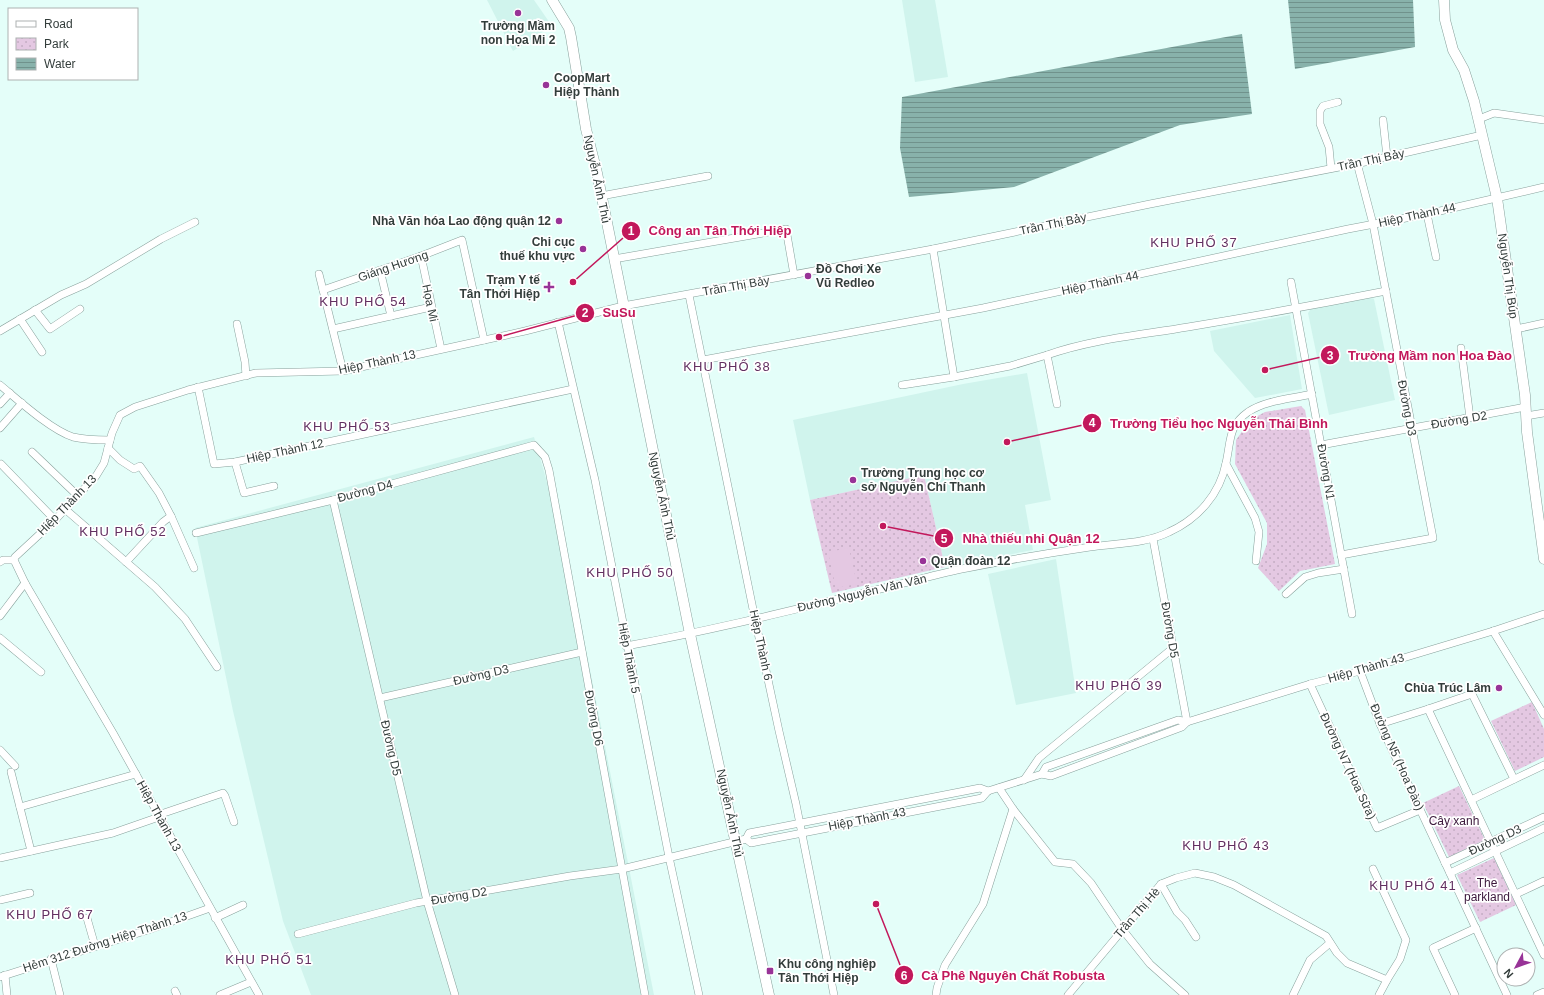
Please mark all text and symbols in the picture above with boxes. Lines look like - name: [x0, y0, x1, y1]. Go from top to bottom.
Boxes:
- legend: [8, 8, 138, 80]
- marker: Trường Mầm non Họa Mi 2: [513, 8, 523, 18]
- text: Road: [44, 17, 73, 31]
- place label: Trường Mầm non Họa Mi 2: [481, 19, 556, 47]
- text: Park: [44, 37, 70, 51]
- text: Water: [44, 57, 76, 71]
- place label: CoopMart Hiệp Thành: [554, 71, 619, 99]
- marker: CoopMart Hiệp Thành: [541, 80, 551, 90]
- street label: Nguyễn Ảnh Thủ: [581, 133, 614, 224]
- street label: Trần Thị Bảy: [1336, 146, 1406, 174]
- street label: Hiệp Thành 44: [1377, 200, 1457, 230]
- street label: Trần Thị Bảy: [1018, 210, 1088, 238]
- place label: Nhà Văn hóa Lao động quận 12: [372, 214, 551, 228]
- marker: Nhà Văn hóa Lao động quận 12: [554, 216, 564, 226]
- callout: Công an Tân Thới Hiệp: [621, 218, 800, 243]
- text: Công an Tân Thới Hiệp: [649, 223, 791, 238]
- text: 1: [628, 224, 635, 238]
- street label: Nguyễn Thị Búp: [1495, 232, 1522, 320]
- place label: Chi cục thuế khu vực: [500, 235, 575, 263]
- district label: KHU PHỐ 37: [1150, 235, 1238, 250]
- marker: Chi cục thuế khu vực: [578, 244, 588, 254]
- street label: Giáng Hương: [356, 247, 430, 285]
- place label: Đồ Chơi Xe Vũ Redleo: [816, 262, 882, 290]
- street label: Hiệp Thành 44: [1060, 268, 1140, 298]
- marker: Đồ Chơi Xe Vũ Redleo: [803, 271, 813, 281]
- place label: Trạm Y tế Tân Thới Hiệp: [459, 273, 540, 301]
- street label: Trần Thị Bảy: [701, 273, 771, 299]
- marker: Trạm Y tế Tân Thới Hiệp: [543, 281, 555, 293]
- street label: Họa Mi: [419, 283, 441, 323]
- district label: KHU PHỐ 54: [319, 294, 407, 309]
- callout: SuSu: [575, 300, 644, 325]
- text: SuSu: [602, 305, 636, 320]
- text: 2: [582, 306, 589, 320]
- callout: Trường Mầm non Hoa Đào: [1320, 343, 1520, 368]
- street label: Hiệp Thành 13: [337, 347, 417, 377]
- text: Trường Mầm non Hoa Đào: [1348, 348, 1512, 363]
- text: 3: [1327, 349, 1334, 363]
- district label: KHU PHỐ 38: [683, 359, 771, 374]
- street label: Đường D3: [1395, 379, 1419, 437]
- street label: Đường D2: [1430, 408, 1488, 432]
- callout: Trường Tiểu học Nguyễn Thái Bình: [1082, 411, 1336, 436]
- text: 4: [1089, 416, 1096, 430]
- text: Trường Tiểu học Nguyễn Thái Bình: [1110, 416, 1328, 431]
- district label: KHU PHỐ 53: [303, 419, 391, 434]
- street label: Hiệp Thành 12: [245, 436, 325, 466]
- street label: Đường N1: [1314, 443, 1338, 501]
- street label: Nguyễn Ảnh Thủ: [646, 450, 679, 541]
- place label: Trường Trung học cơ sở Nguyễn Chí Thanh: [861, 466, 986, 494]
- street label: Hiệp Thành 13: [35, 472, 100, 538]
- marker: Trường Trung học cơ sở Nguyễn Chí Thanh: [848, 475, 858, 485]
- street label: Đường D4: [336, 477, 394, 505]
- district label: KHU PHỐ 52: [79, 524, 167, 539]
- callout: Nhà thiếu nhi Quận 12: [934, 526, 1107, 551]
- text: Nhà thiếu nhi Quận 12: [962, 531, 1100, 546]
- text: 5: [941, 532, 948, 546]
- place label: Quận đoàn 12: [931, 554, 1011, 568]
- marker: Quận đoàn 12: [918, 556, 928, 566]
- district label: KHU PHỐ 50: [586, 565, 674, 580]
- street label: Đường Nguyễn Văn Vân: [796, 570, 928, 615]
- street label: Đường D5: [1158, 601, 1182, 659]
- street label: Hiệp Thành 6: [747, 608, 775, 682]
- street label: Hiệp Thành 5: [615, 621, 643, 695]
- street label: Hiệp Thành 43: [1326, 650, 1406, 686]
- street label: Đường D3: [452, 662, 510, 688]
- district label: KHU PHỐ 39: [1075, 678, 1163, 693]
- place label: Chùa Trúc Lâm: [1404, 681, 1491, 695]
- marker: Chùa Trúc Lâm: [1494, 683, 1504, 693]
- street label: Đường D6: [582, 689, 606, 747]
- street label: Đường N5 (Hoa Đào): [1367, 701, 1427, 813]
- street label: Đường N7 (Hoa Sữa): [1317, 710, 1379, 822]
- street label: Đường D5: [378, 719, 404, 777]
- street label: Nguyễn Ảnh Thủ: [714, 767, 747, 858]
- street label: Hiệp Thành 13: [134, 778, 184, 854]
- street label: Hiệp Thành 43: [827, 805, 907, 833]
- park label: Cây xanh: [1429, 814, 1479, 828]
- street label: Đường D3: [1466, 822, 1524, 858]
- district label: KHU PHỐ 43: [1182, 838, 1270, 853]
- park label: The parkland: [1464, 876, 1510, 904]
- district label: KHU PHỐ 41: [1369, 878, 1457, 893]
- street label: Đường D2: [430, 884, 488, 908]
- street label: Trần Thị Hè: [1111, 885, 1163, 941]
- district label: KHU PHỐ 67: [6, 907, 94, 922]
- street label: Hẻm 312 Đường Hiệp Thành 13: [21, 909, 189, 975]
- north arrow: [1496, 947, 1536, 987]
- district label: KHU PHỐ 51: [225, 952, 313, 967]
- place label: Khu công nghiệp Tân Thới Hiệp: [778, 957, 876, 985]
- callout: Cà Phê Nguyên Chất Robusta: [894, 963, 1113, 988]
- marker: Khu công nghiệp Tân Thới Hiệp: [765, 966, 775, 976]
- text: N: [1501, 967, 1516, 980]
- text: Cà Phê Nguyên Chất Robusta: [921, 968, 1106, 983]
- text: 6: [901, 969, 908, 983]

